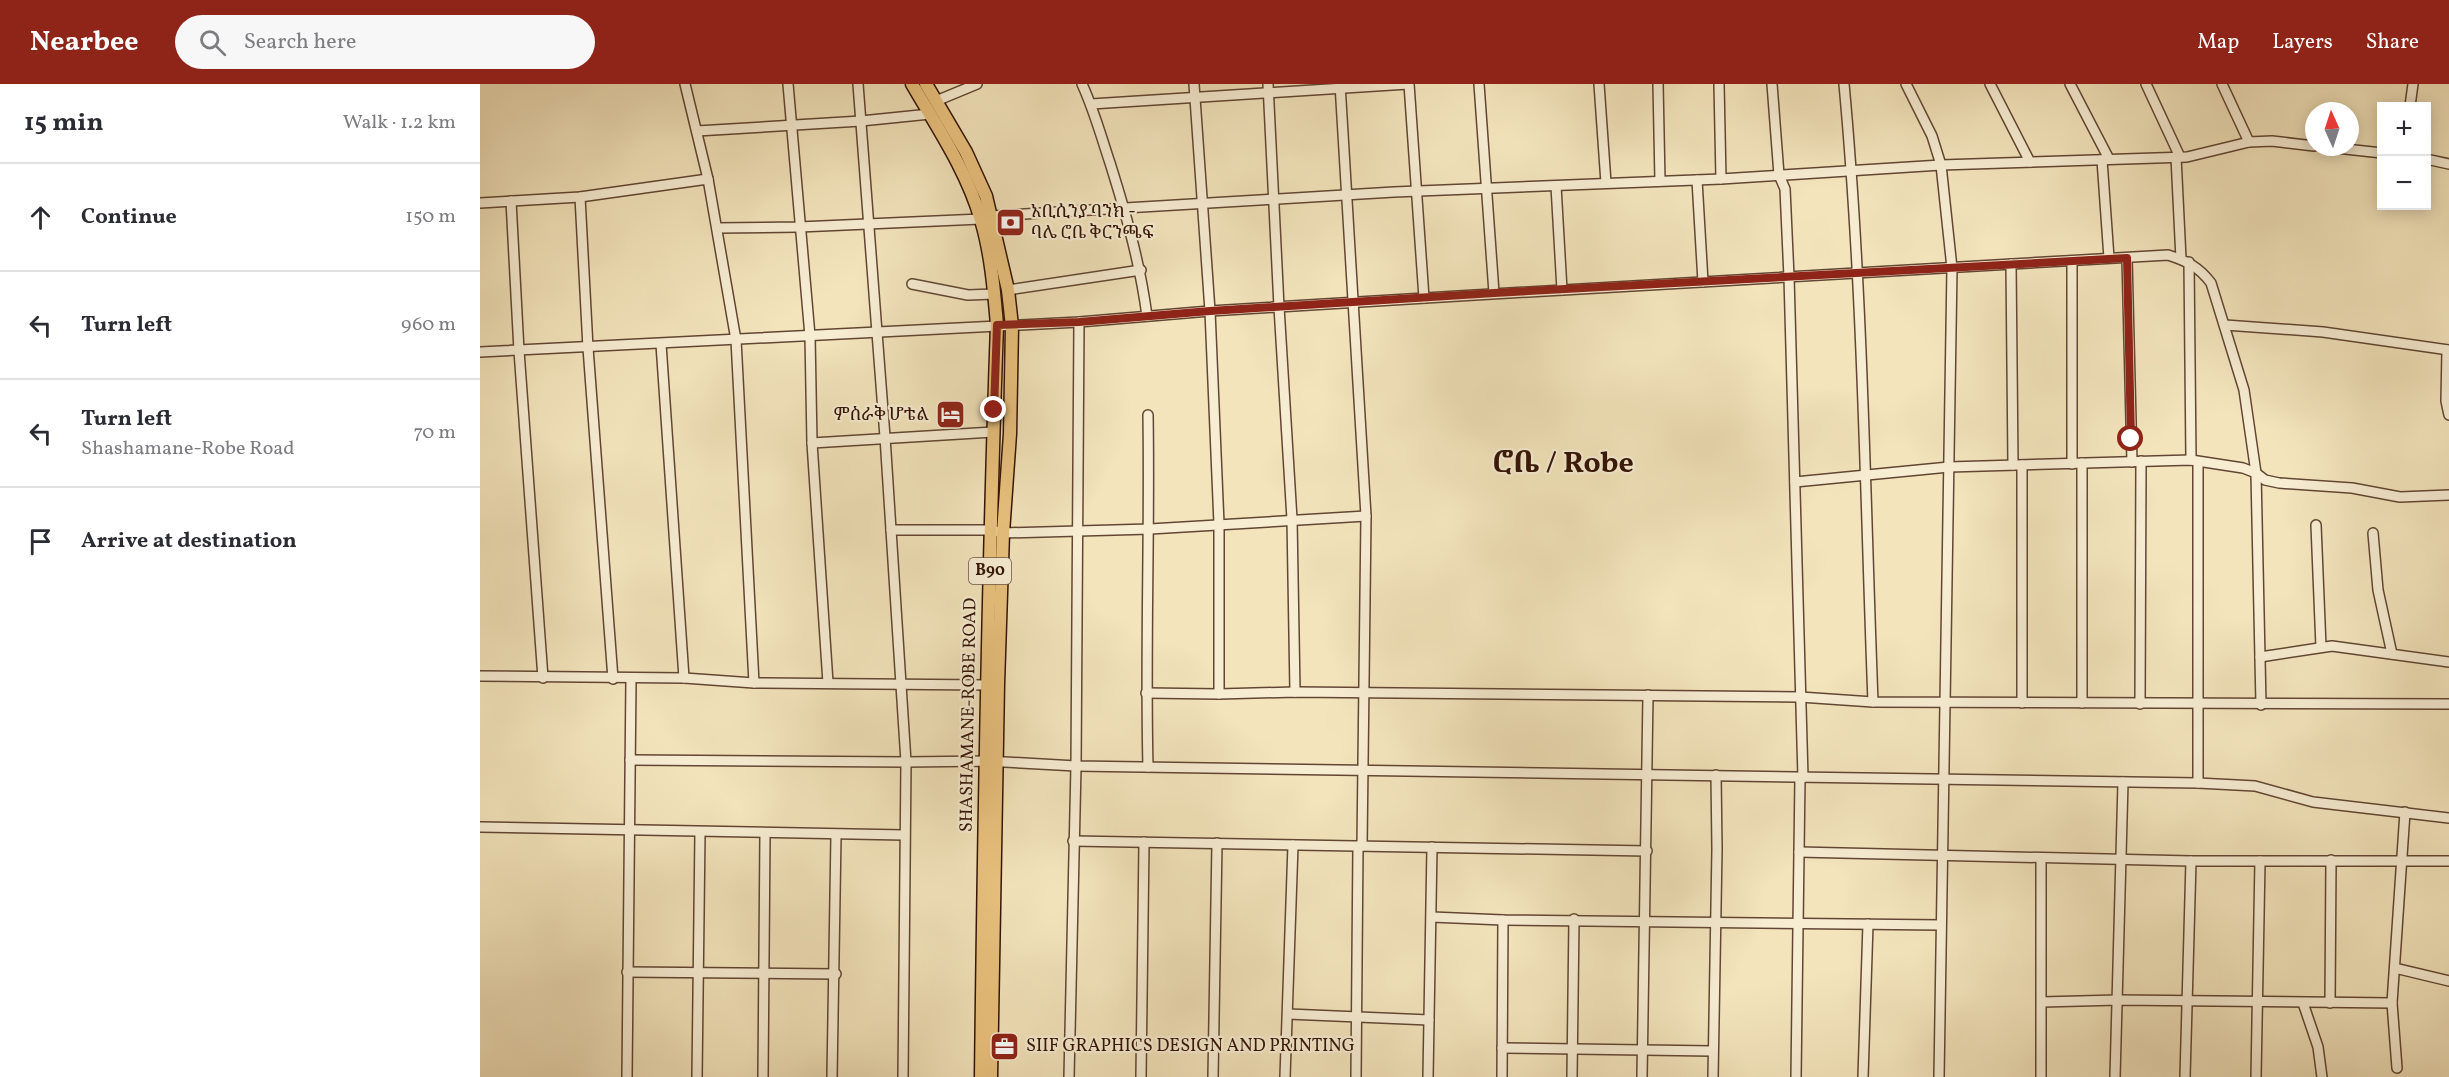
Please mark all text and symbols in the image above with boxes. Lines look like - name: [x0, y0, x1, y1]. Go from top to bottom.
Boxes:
- search box: [175, 15, 595, 69]
- text: Nearbee: [30, 23, 139, 62]
- icon: search: [196, 26, 229, 59]
- text: Search here: [244, 27, 356, 58]
- text: Map: [2197, 28, 2239, 57]
- text: Layers: [2272, 28, 2333, 57]
- text: Share: [2366, 28, 2419, 57]
- north arrow: [2305, 102, 2359, 156]
- map controls: [2377, 102, 2431, 210]
- button: +: [2377, 102, 2431, 156]
- text: 15 min: [24, 105, 104, 141]
- text: Walk · 1.2 km: [343, 109, 456, 137]
- button: −: [2377, 156, 2431, 210]
- place label: አቢሲንያ ባንክ - ባሌ ሮቤ ቅርንጫፍ: [1031, 200, 1154, 246]
- icon: ahead: [24, 201, 57, 234]
- text: Continue: [81, 202, 177, 233]
- text: 150 m: [405, 203, 456, 231]
- bank icon: አቢሲንያ ባንክ - ባሌ ሮቤ ቅርንጫፍ: [994, 206, 1026, 238]
- icon: left: [24, 309, 57, 342]
- text: Turn left: [81, 310, 172, 341]
- text: 960 m: [401, 311, 456, 339]
- route end: [980, 396, 1006, 422]
- hotel icon: ምስራቅ ሆቴል: [934, 399, 966, 431]
- place label: ምስራቅ ሆቴል: [834, 403, 929, 428]
- text: Turn left: [81, 404, 172, 435]
- icon: left: [24, 417, 57, 450]
- text: 70 m: [413, 419, 456, 447]
- route start: [2117, 425, 2143, 451]
- text: Shashamane-Robe Road: [81, 435, 295, 463]
- district label: ሮቤ / Robe: [1492, 443, 1634, 485]
- icon: arrive: [24, 525, 57, 558]
- text: Arrive at destination: [81, 526, 297, 557]
- road number: B90: [969, 558, 1011, 584]
- street label: SHASHAMANE-ROBE ROAD: [954, 598, 984, 832]
- office icon: SIIF GRAPHICS DESIGN AND PRINTING: [989, 1030, 1021, 1062]
- place label: SIIF GRAPHICS DESIGN AND PRINTING: [1026, 1034, 1355, 1059]

